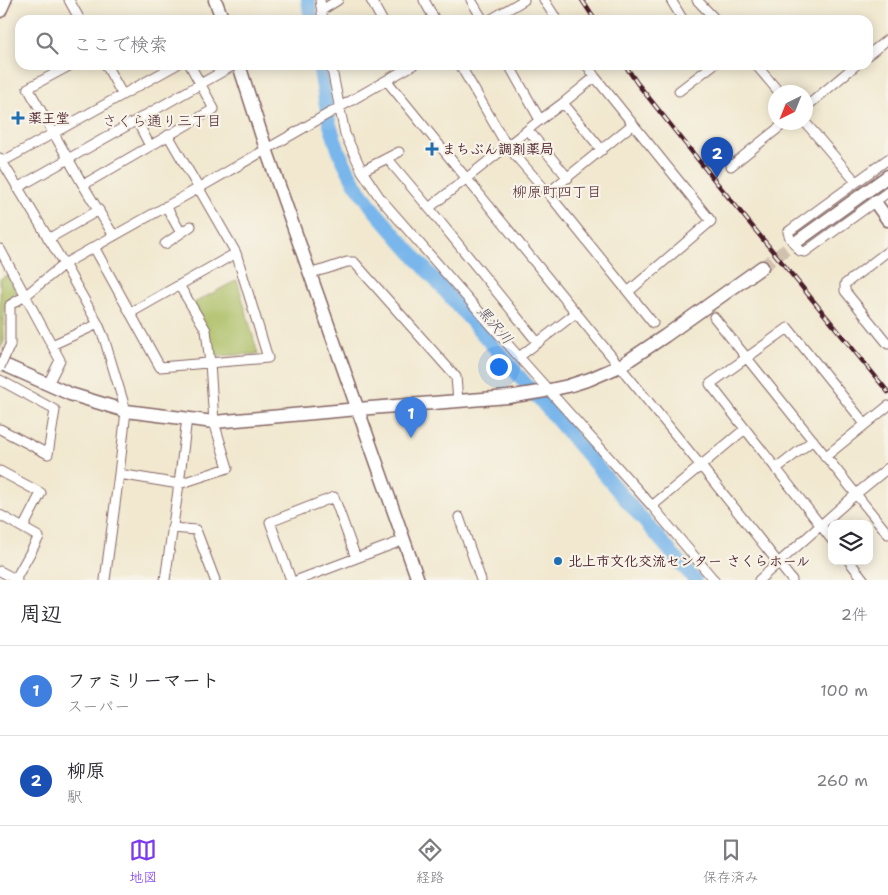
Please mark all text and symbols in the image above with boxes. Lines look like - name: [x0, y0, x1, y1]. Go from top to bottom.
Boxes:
- search box: [15, 15, 873, 70]
- icon: search: [33, 29, 61, 57]
- text: ここで検索: [73, 32, 168, 57]
- north arrow: [768, 85, 813, 130]
- place label: 薬王堂: [28, 109, 70, 127]
- district label: さくら通り三丁目: [102, 111, 222, 131]
- marker: 薬王堂: [12, 112, 24, 124]
- pin: 2: [701, 137, 733, 178]
- place label: まちぶん調剤薬局: [442, 140, 554, 158]
- marker: まちぶん調剤薬局: [426, 143, 438, 155]
- district label: 柳原町四丁目: [512, 182, 602, 202]
- water label: 黒沢川: [473, 301, 517, 349]
- your location: [486, 354, 512, 380]
- pin: 1: [395, 397, 427, 438]
- map controls: [828, 520, 873, 565]
- button: layers: [828, 520, 873, 565]
- place label: 北上市文化交流センター さくらホール: [568, 552, 810, 570]
- marker: 北上市文化交流センター さくらホール: [552, 555, 564, 567]
- text: 周辺: [20, 600, 62, 628]
- text: 2件: [841, 604, 868, 625]
- text: ファミリーマート: [67, 668, 220, 693]
- text: 1: [32, 680, 40, 701]
- text: 100 m: [820, 680, 868, 701]
- text: スーパー: [67, 696, 130, 717]
- text: 柳原: [67, 758, 105, 783]
- text: 2: [30, 770, 42, 791]
- text: 260 m: [816, 770, 868, 791]
- text: 駅: [67, 786, 83, 807]
- tab: 地図: [129, 836, 157, 886]
- tab: 経路: [416, 836, 444, 886]
- tab: 保存済み: [703, 836, 759, 886]

